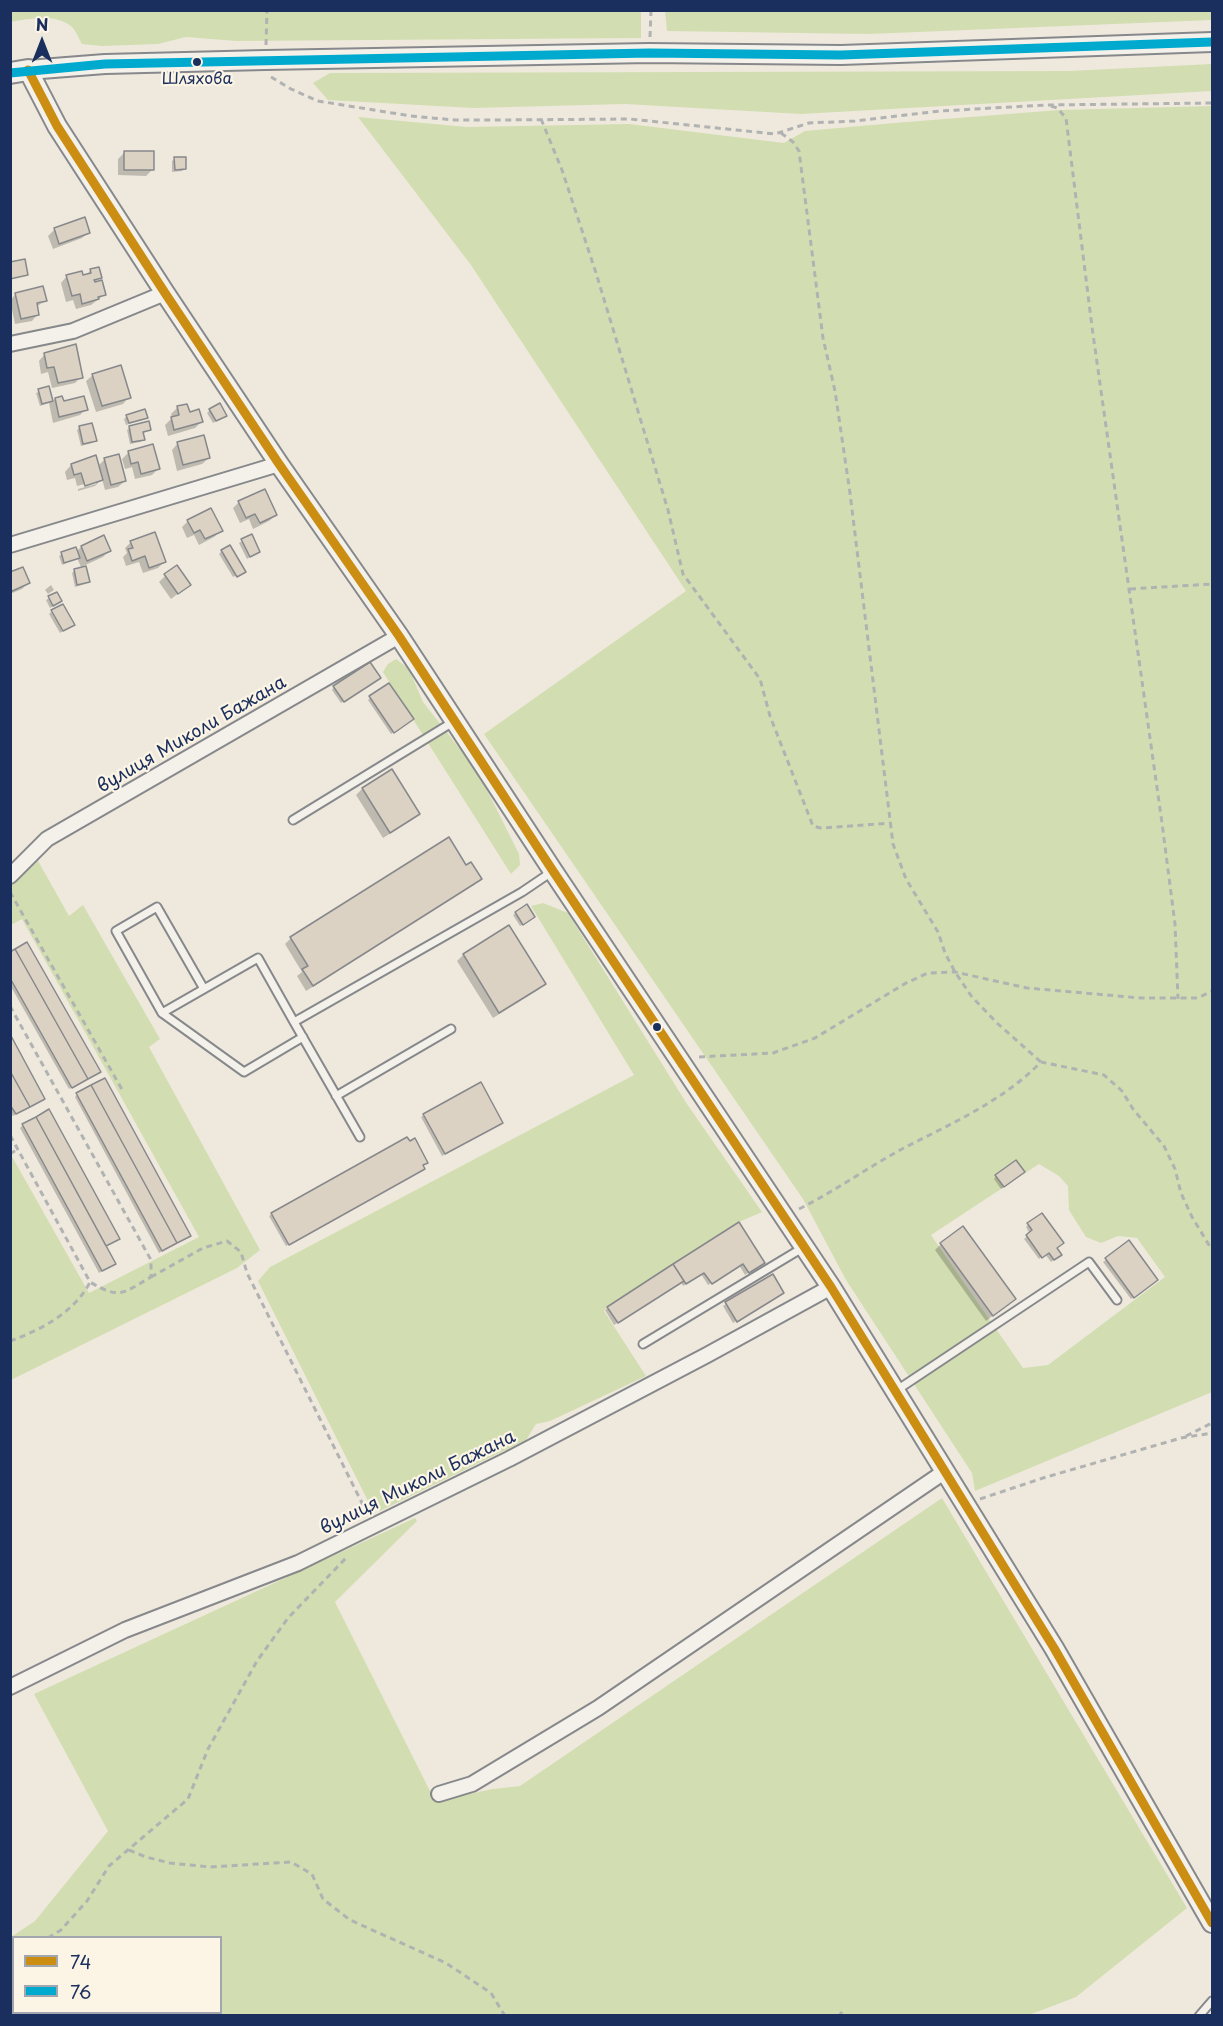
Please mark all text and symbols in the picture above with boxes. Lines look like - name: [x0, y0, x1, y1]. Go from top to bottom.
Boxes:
- north arrow: [12, 12, 72, 72]
- text: N: [36, 12, 48, 36]
- marker: Шляхова: [191, 56, 203, 68]
- place label: Шляхова: [162, 70, 232, 90]
- street label: вулиця Миколи Бажана: [94, 672, 290, 798]
- unlabelled marker: [651, 1021, 663, 1033]
- street label: вулиця Миколи Бажана: [317, 1426, 519, 1540]
- legend: [12, 1936, 222, 2014]
- text: 74: [70, 1948, 91, 1975]
- text: 76: [70, 1978, 91, 2005]

